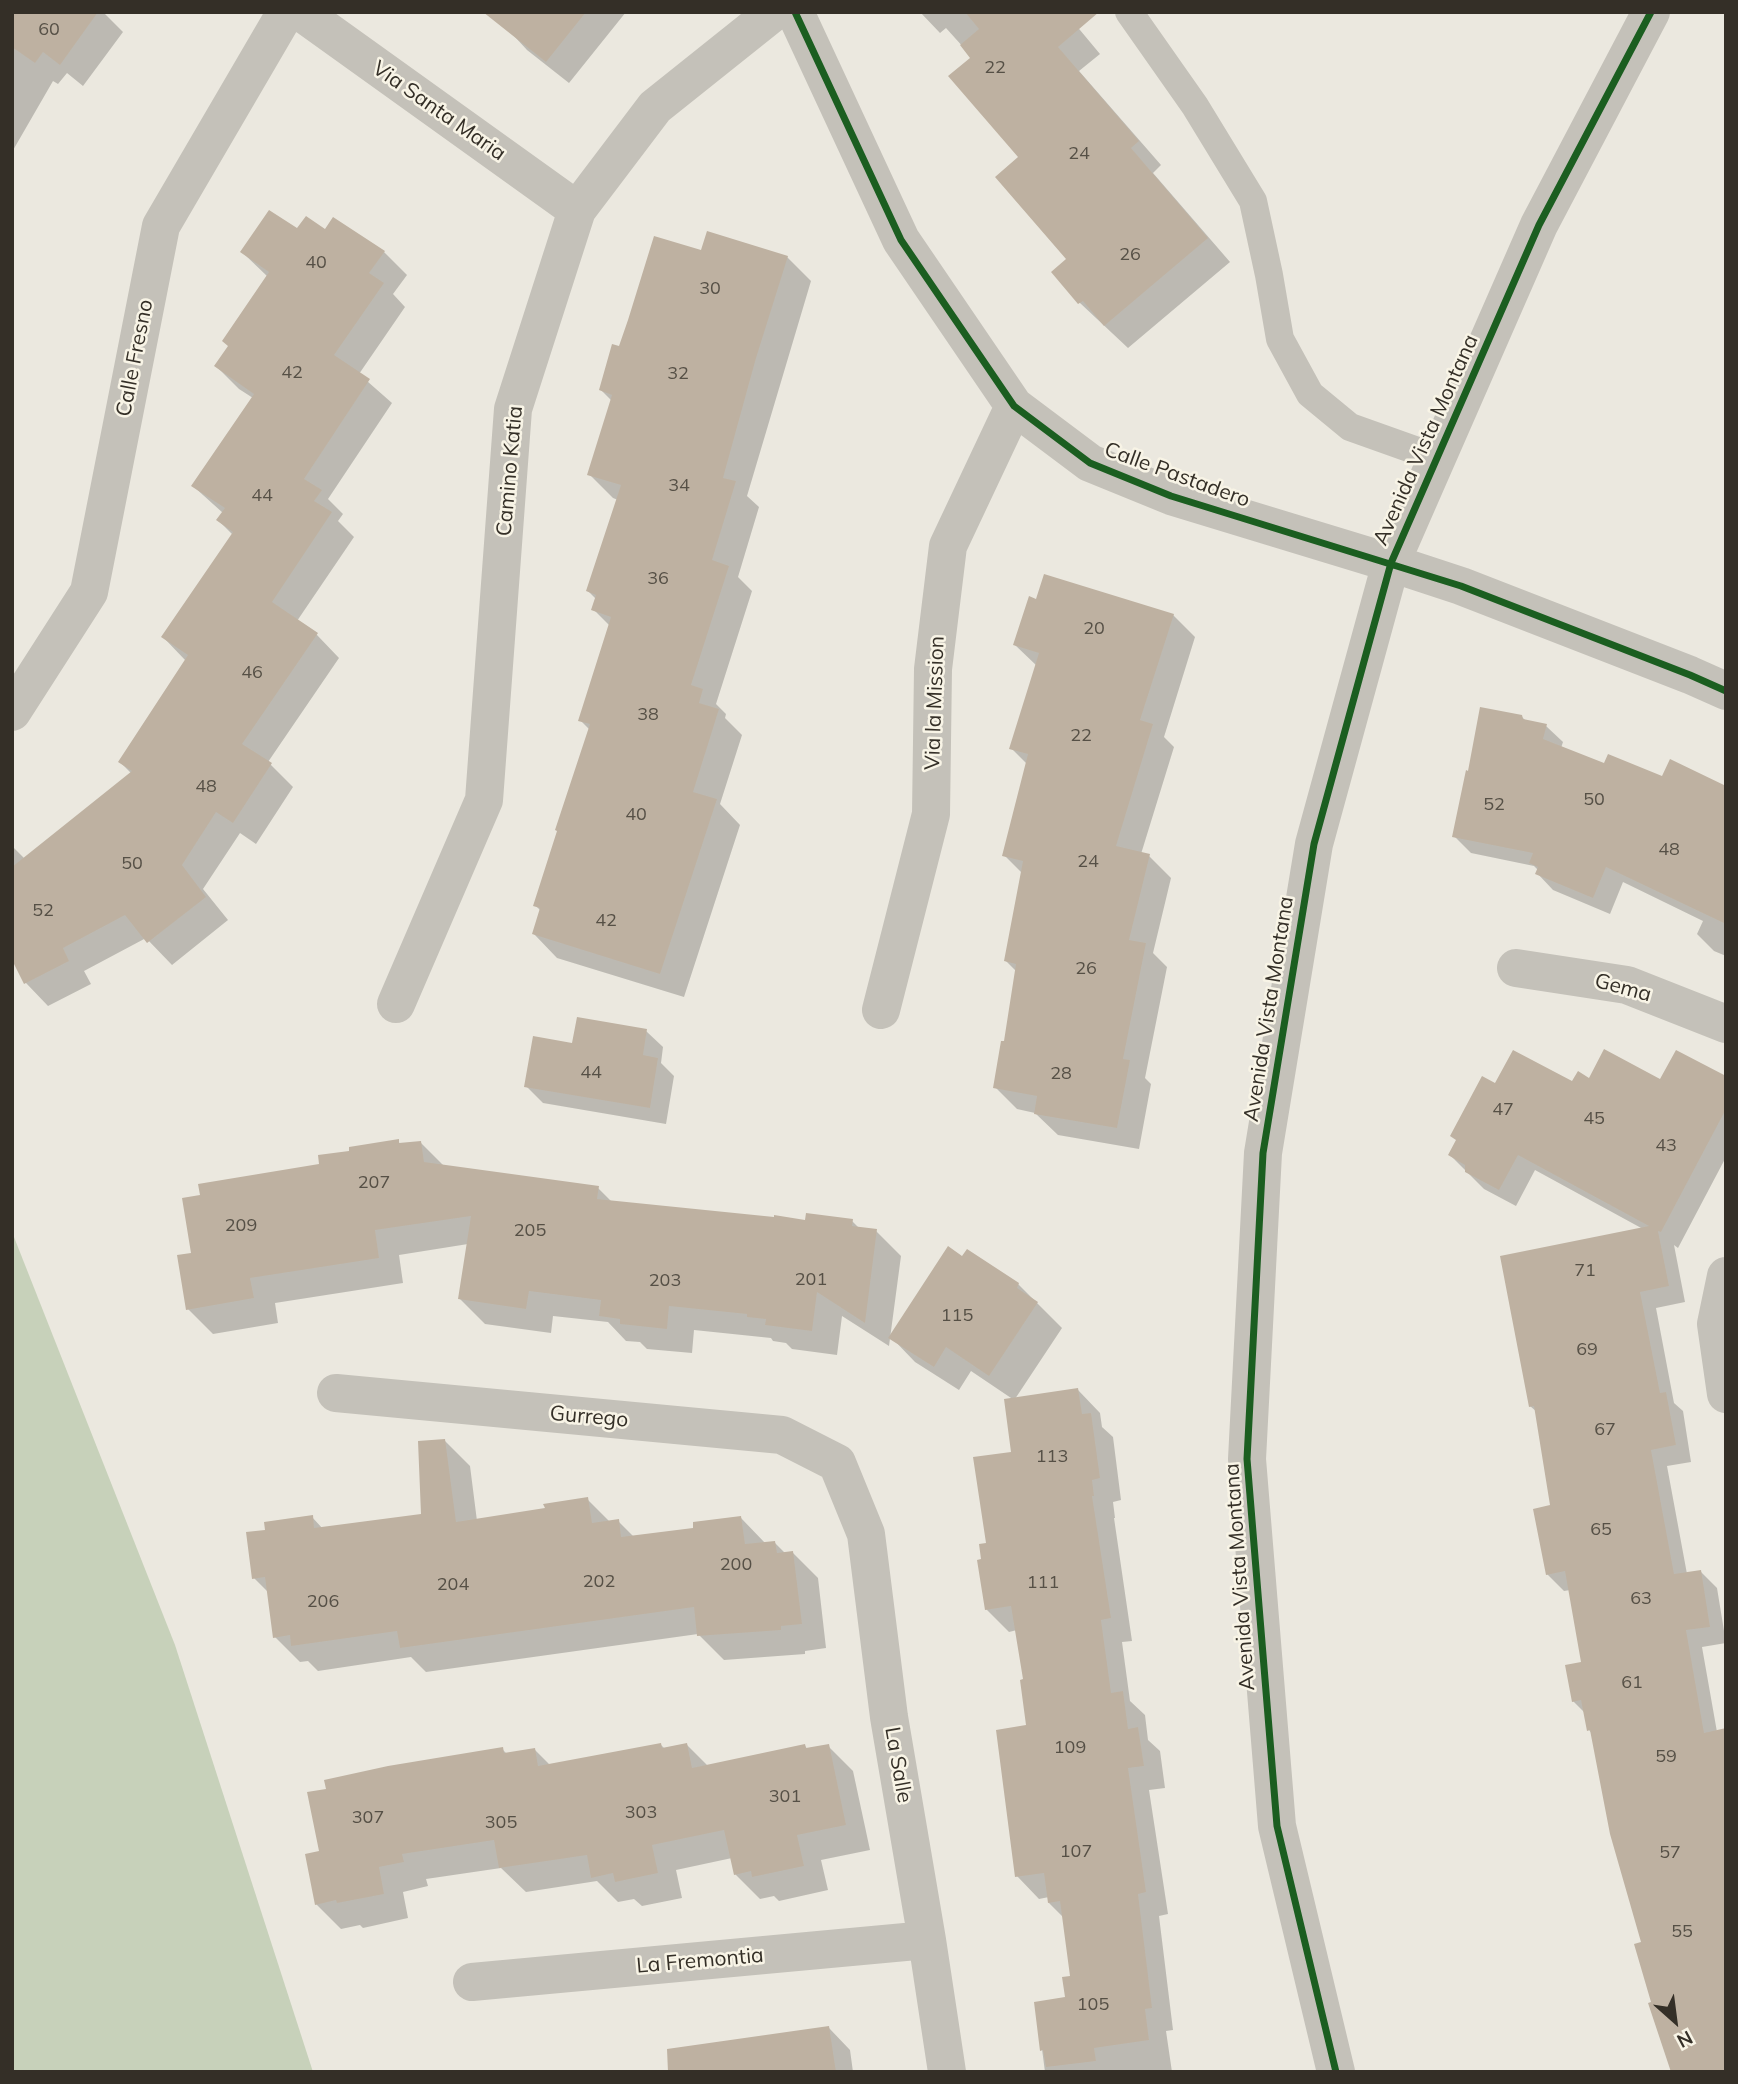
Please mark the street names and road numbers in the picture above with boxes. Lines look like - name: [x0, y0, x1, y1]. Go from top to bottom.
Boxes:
- street label: Via Santa Maria: [367, 56, 511, 166]
- street label: Calle Fresno: [111, 297, 159, 419]
- street label: Avenida Vista Montana: [1368, 331, 1484, 549]
- street label: Camino Katia: [492, 405, 528, 537]
- street label: Calle Pastadero: [1101, 437, 1253, 513]
- street label: Via la Mission: [920, 636, 950, 770]
- street label: Avenida Vista Montana: [1239, 895, 1299, 1123]
- street label: Gema: [1592, 968, 1654, 1008]
- street label: Gurrego: [549, 1401, 629, 1433]
- street label: Avenida Vista Montana: [1219, 1462, 1261, 1692]
- street label: La Salle: [879, 1725, 917, 1805]
- street label: La Fremontia: [635, 1943, 765, 1979]

